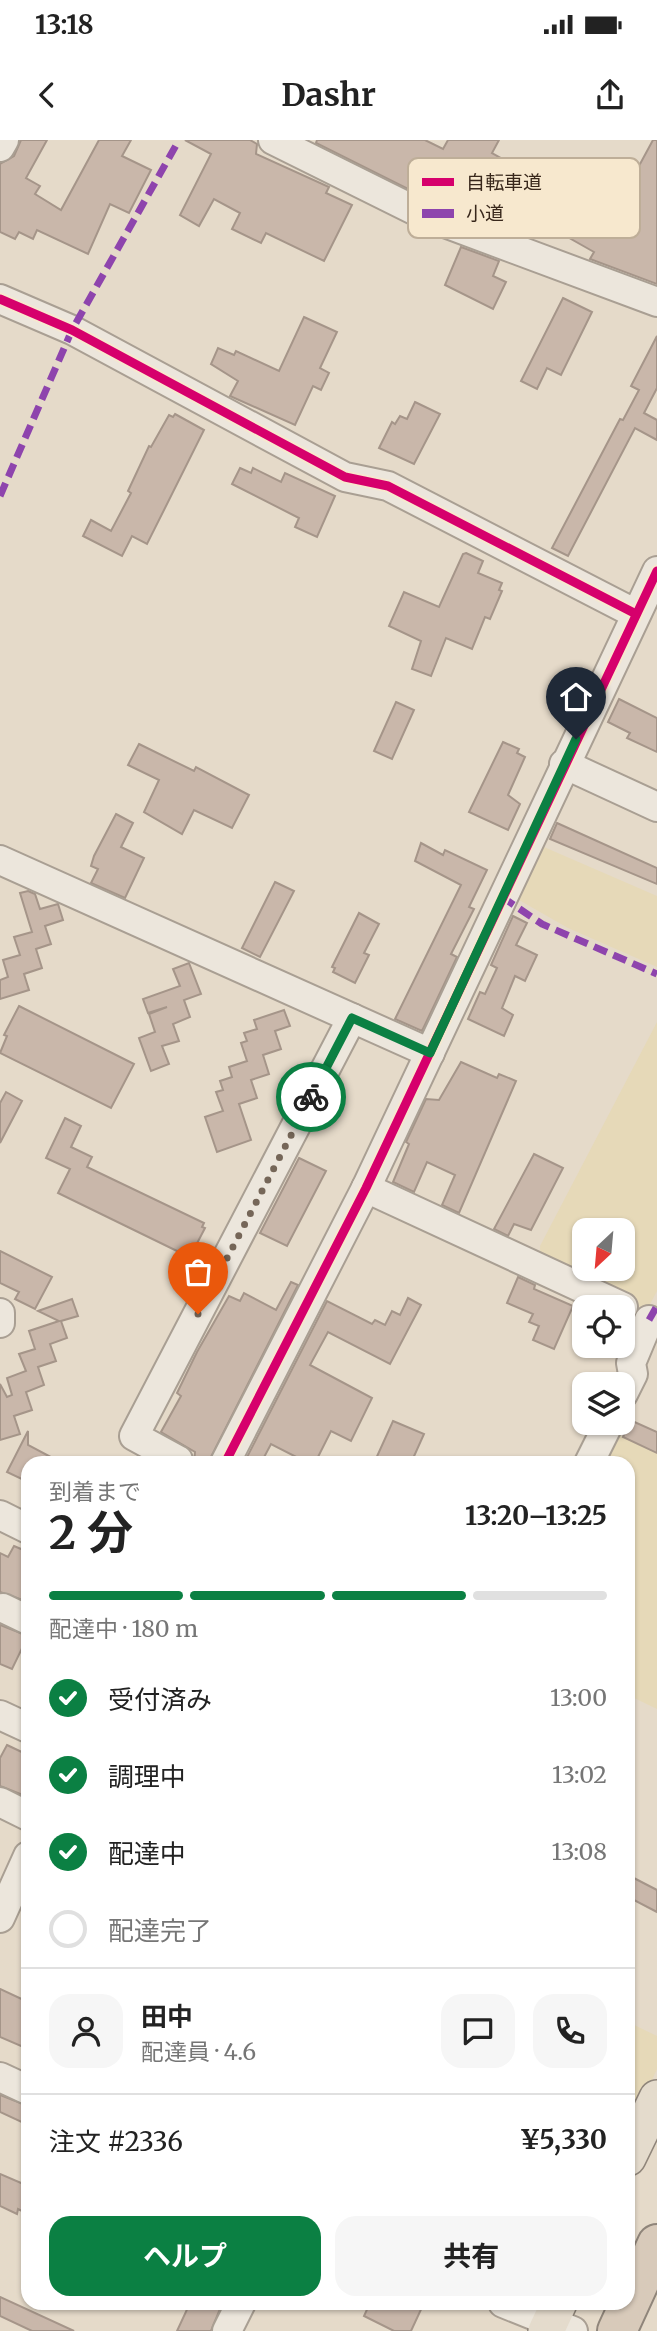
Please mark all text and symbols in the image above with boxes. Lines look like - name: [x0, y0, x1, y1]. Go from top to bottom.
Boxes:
- text: 13:18: [35, 8, 94, 41]
- text: Dashr: [281, 75, 376, 115]
- icon: back: [28, 76, 66, 114]
- icon: share: [591, 76, 629, 114]
- legend: [408, 158, 640, 238]
- text: 自転車道: [466, 170, 542, 194]
- text: 小道: [466, 201, 504, 225]
- pin: [546, 667, 606, 739]
- icon: home: [557, 678, 595, 716]
- courier: [276, 1062, 346, 1132]
- icon: bike: [292, 1078, 330, 1116]
- north arrow: [572, 1218, 635, 1281]
- map controls: [572, 1218, 635, 1435]
- pin: [168, 1242, 228, 1314]
- icon: bag: [179, 1253, 217, 1291]
- button: locate: [572, 1295, 635, 1358]
- button: layers: [572, 1372, 635, 1435]
- text: 到着まで: [49, 1477, 141, 1506]
- text: 13:20–13:25: [465, 1499, 607, 1532]
- text: 2 分: [49, 1504, 133, 1562]
- text: 配達中 · 180 m: [49, 1614, 198, 1643]
- icon: check: [49, 1679, 87, 1717]
- text: 受付済み: [108, 1683, 212, 1716]
- text: 13:00: [550, 1683, 607, 1712]
- icon: check: [49, 1756, 87, 1794]
- text: 調理中: [108, 1760, 186, 1793]
- text: 13:02: [552, 1760, 607, 1789]
- icon: check: [49, 1833, 87, 1871]
- text: 配達中: [108, 1837, 186, 1870]
- text: 13:08: [551, 1837, 607, 1866]
- text: 配達完了: [108, 1914, 212, 1947]
- button: person: [49, 1994, 123, 2068]
- button: chat: [441, 1994, 515, 2068]
- button: phone: [533, 1994, 607, 2068]
- text: 田中: [141, 2000, 193, 2033]
- text: 配達員 · 4.6: [141, 2037, 256, 2066]
- text: ¥5,330: [520, 2123, 607, 2156]
- text: 注文 #2336: [49, 2125, 183, 2158]
- button: ヘルプ: [49, 2216, 321, 2296]
- button: 共有: [335, 2216, 607, 2296]

